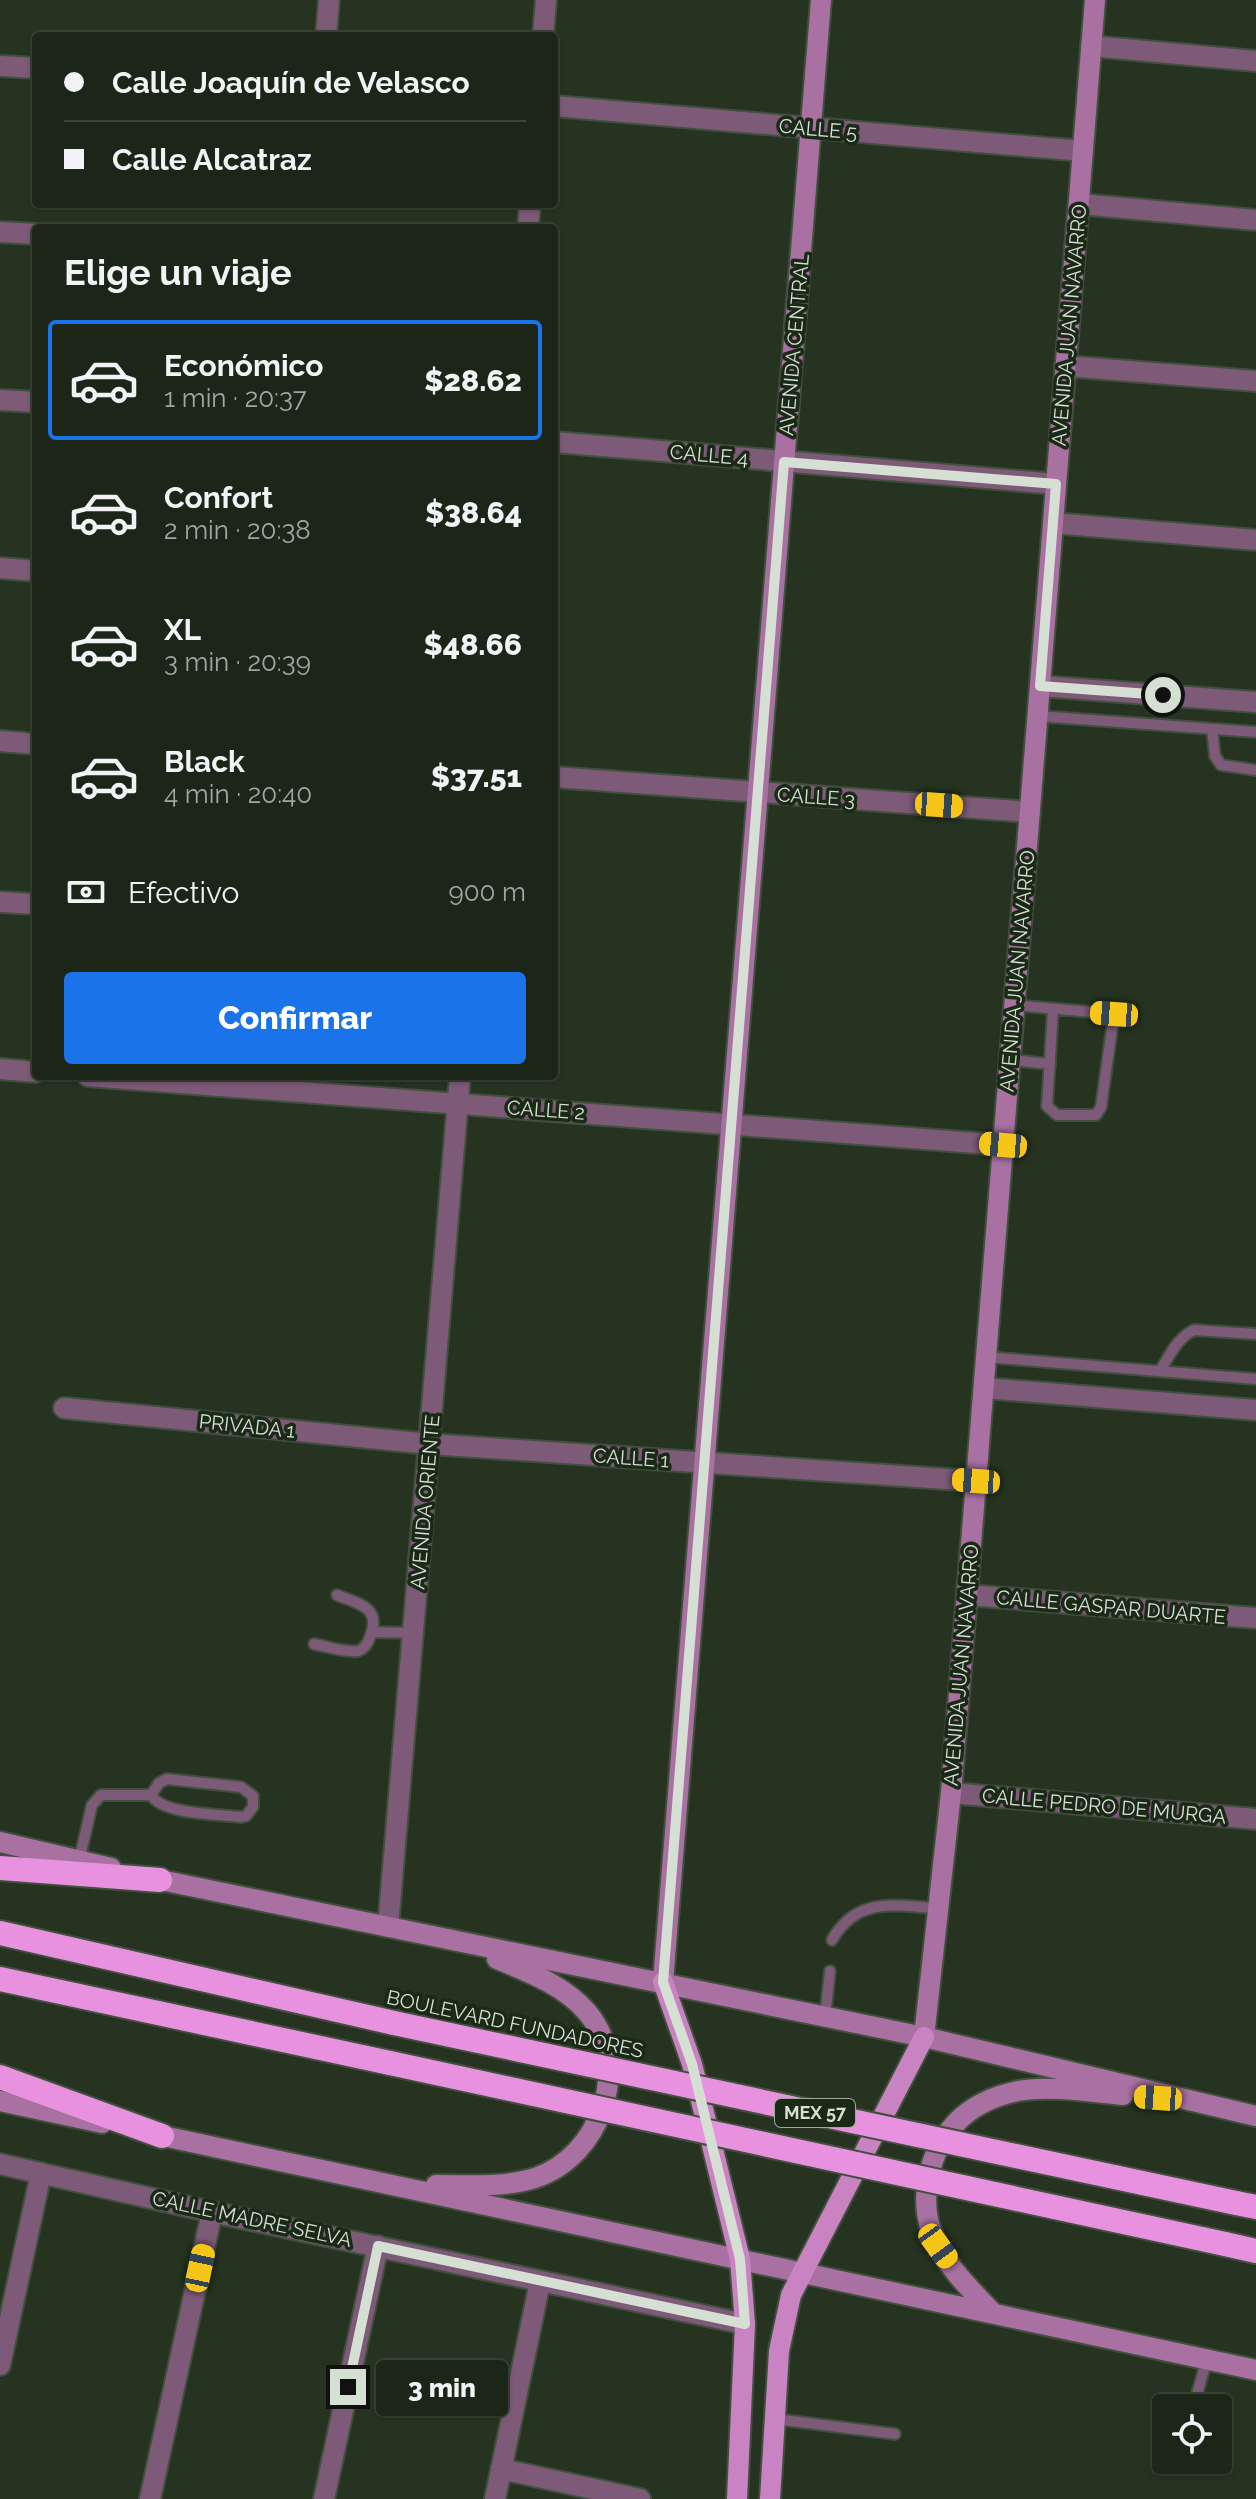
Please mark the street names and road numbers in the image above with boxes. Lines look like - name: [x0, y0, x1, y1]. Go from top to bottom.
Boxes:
- street label: CALLE 5: [778, 114, 858, 144]
- street label: AVENIDA JUAN NAVARRO: [1046, 203, 1092, 447]
- street label: AVENIDA CENTRAL: [774, 253, 814, 437]
- street label: CALLE 4: [669, 440, 749, 470]
- street label: CALLE 3: [776, 782, 856, 812]
- street label: AVENIDA JUAN NAVARRO: [994, 849, 1040, 1093]
- street label: CALLE 2: [506, 1095, 586, 1125]
- street label: PRIVADA 1: [198, 1409, 297, 1443]
- street label: AVENIDA ORIENTE: [405, 1414, 445, 1590]
- street label: CALLE 1: [592, 1443, 670, 1473]
- street label: AVENIDA JUAN NAVARRO: [938, 1543, 984, 1787]
- street label: CALLE GASPAR DUARTE: [995, 1585, 1227, 1629]
- street label: CALLE PEDRO DE MURGA: [981, 1783, 1227, 1829]
- street label: BOULEVARD FUNDADORES: [384, 1985, 646, 2063]
- road number: MEX 57: [775, 2099, 855, 2127]
- street label: CALLE MADRE SELVA: [150, 2186, 354, 2252]

